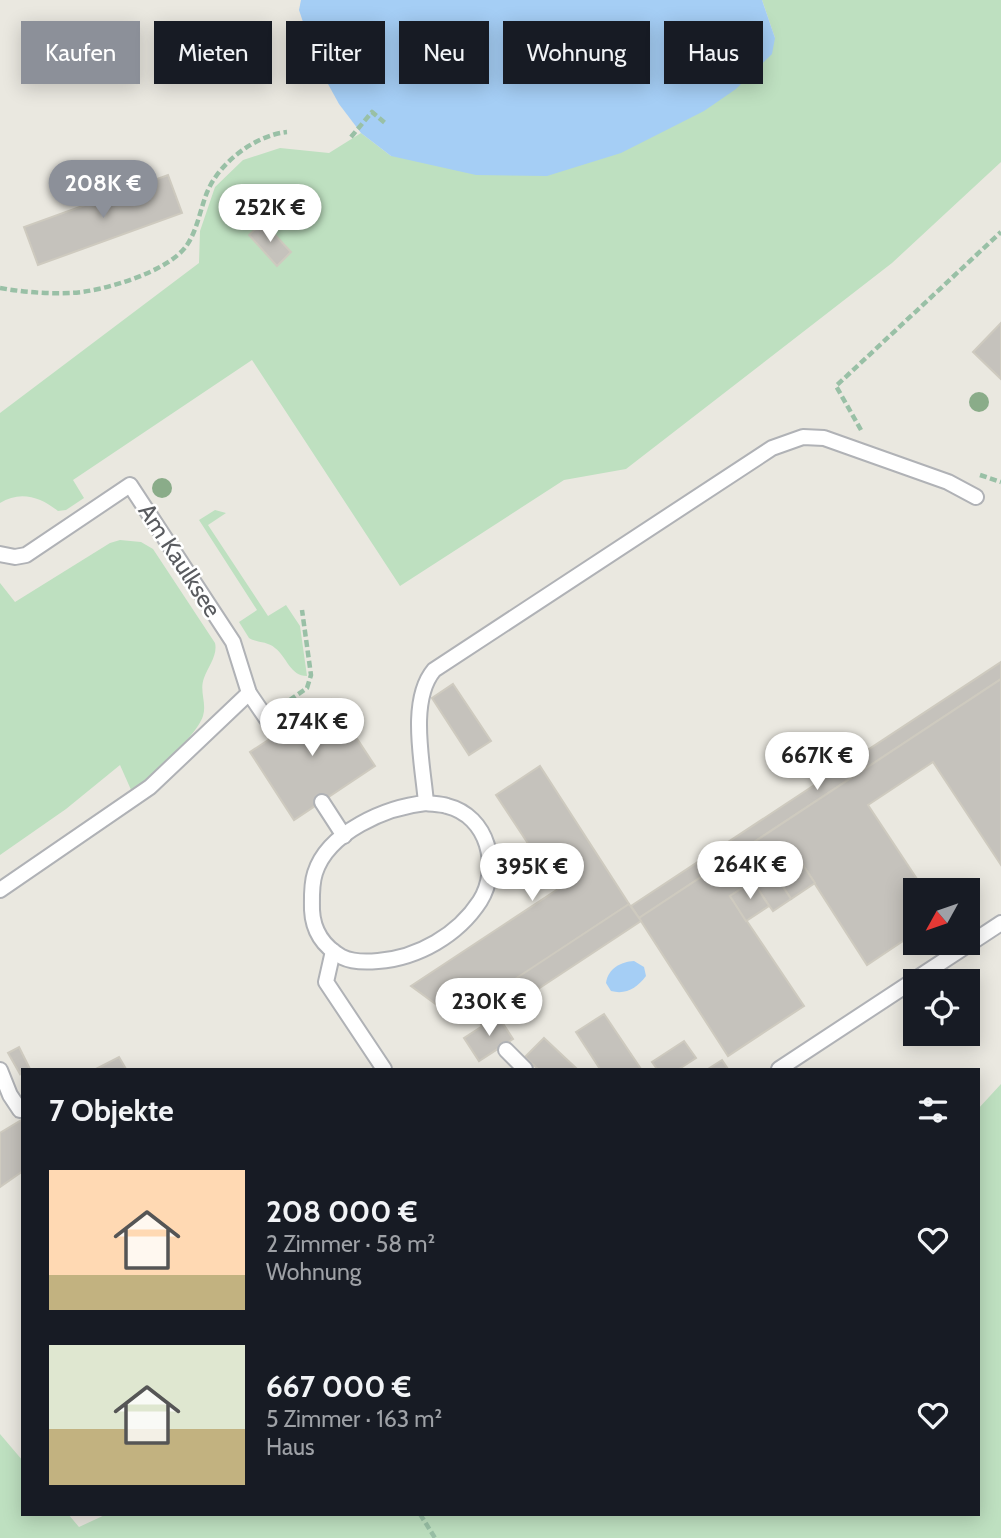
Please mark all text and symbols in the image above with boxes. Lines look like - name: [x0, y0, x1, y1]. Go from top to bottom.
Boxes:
- chip: Kaufen: [21, 21, 140, 84]
- chip: Mieten: [154, 21, 272, 84]
- chip: Filter: [286, 21, 385, 84]
- chip: Neu: [399, 21, 489, 84]
- chip: Wohnung: [503, 21, 650, 84]
- chip: Haus: [664, 21, 763, 84]
- pin: 208K €: [46, 160, 160, 220]
- text: 208K €: [65, 169, 141, 197]
- pin: 252K €: [213, 184, 327, 244]
- text: 252K €: [234, 193, 306, 221]
- street label: Am Kaulksee: [132, 498, 228, 622]
- pin: 274K €: [255, 698, 369, 758]
- text: 274K €: [276, 707, 348, 735]
- pin: 667K €: [760, 732, 874, 792]
- text: 667K €: [781, 741, 853, 769]
- pin: 264K €: [693, 842, 807, 901]
- pin: 395K €: [475, 844, 589, 903]
- text: 264K €: [713, 850, 787, 878]
- text: 395K €: [496, 852, 568, 880]
- north arrow: [903, 878, 980, 956]
- map controls: [903, 878, 980, 1046]
- button: locate: [903, 969, 980, 1046]
- pin: 230K €: [432, 978, 546, 1038]
- text: 230K €: [451, 987, 527, 1015]
- icon: filters: [914, 1091, 952, 1129]
- text: 7 Objekte: [49, 1092, 174, 1129]
- text: 208 000 €: [266, 1193, 417, 1230]
- icon: home: [105, 1198, 189, 1282]
- icon: heart: [914, 1221, 952, 1259]
- text: 2 Zimmer · 58 m²: [266, 1230, 435, 1258]
- text: Wohnung: [266, 1258, 361, 1286]
- text: 667 000 €: [266, 1368, 411, 1405]
- icon: home: [105, 1373, 189, 1457]
- icon: heart: [914, 1396, 952, 1434]
- text: 5 Zimmer · 163 m²: [266, 1405, 442, 1433]
- text: Haus: [266, 1433, 315, 1461]

